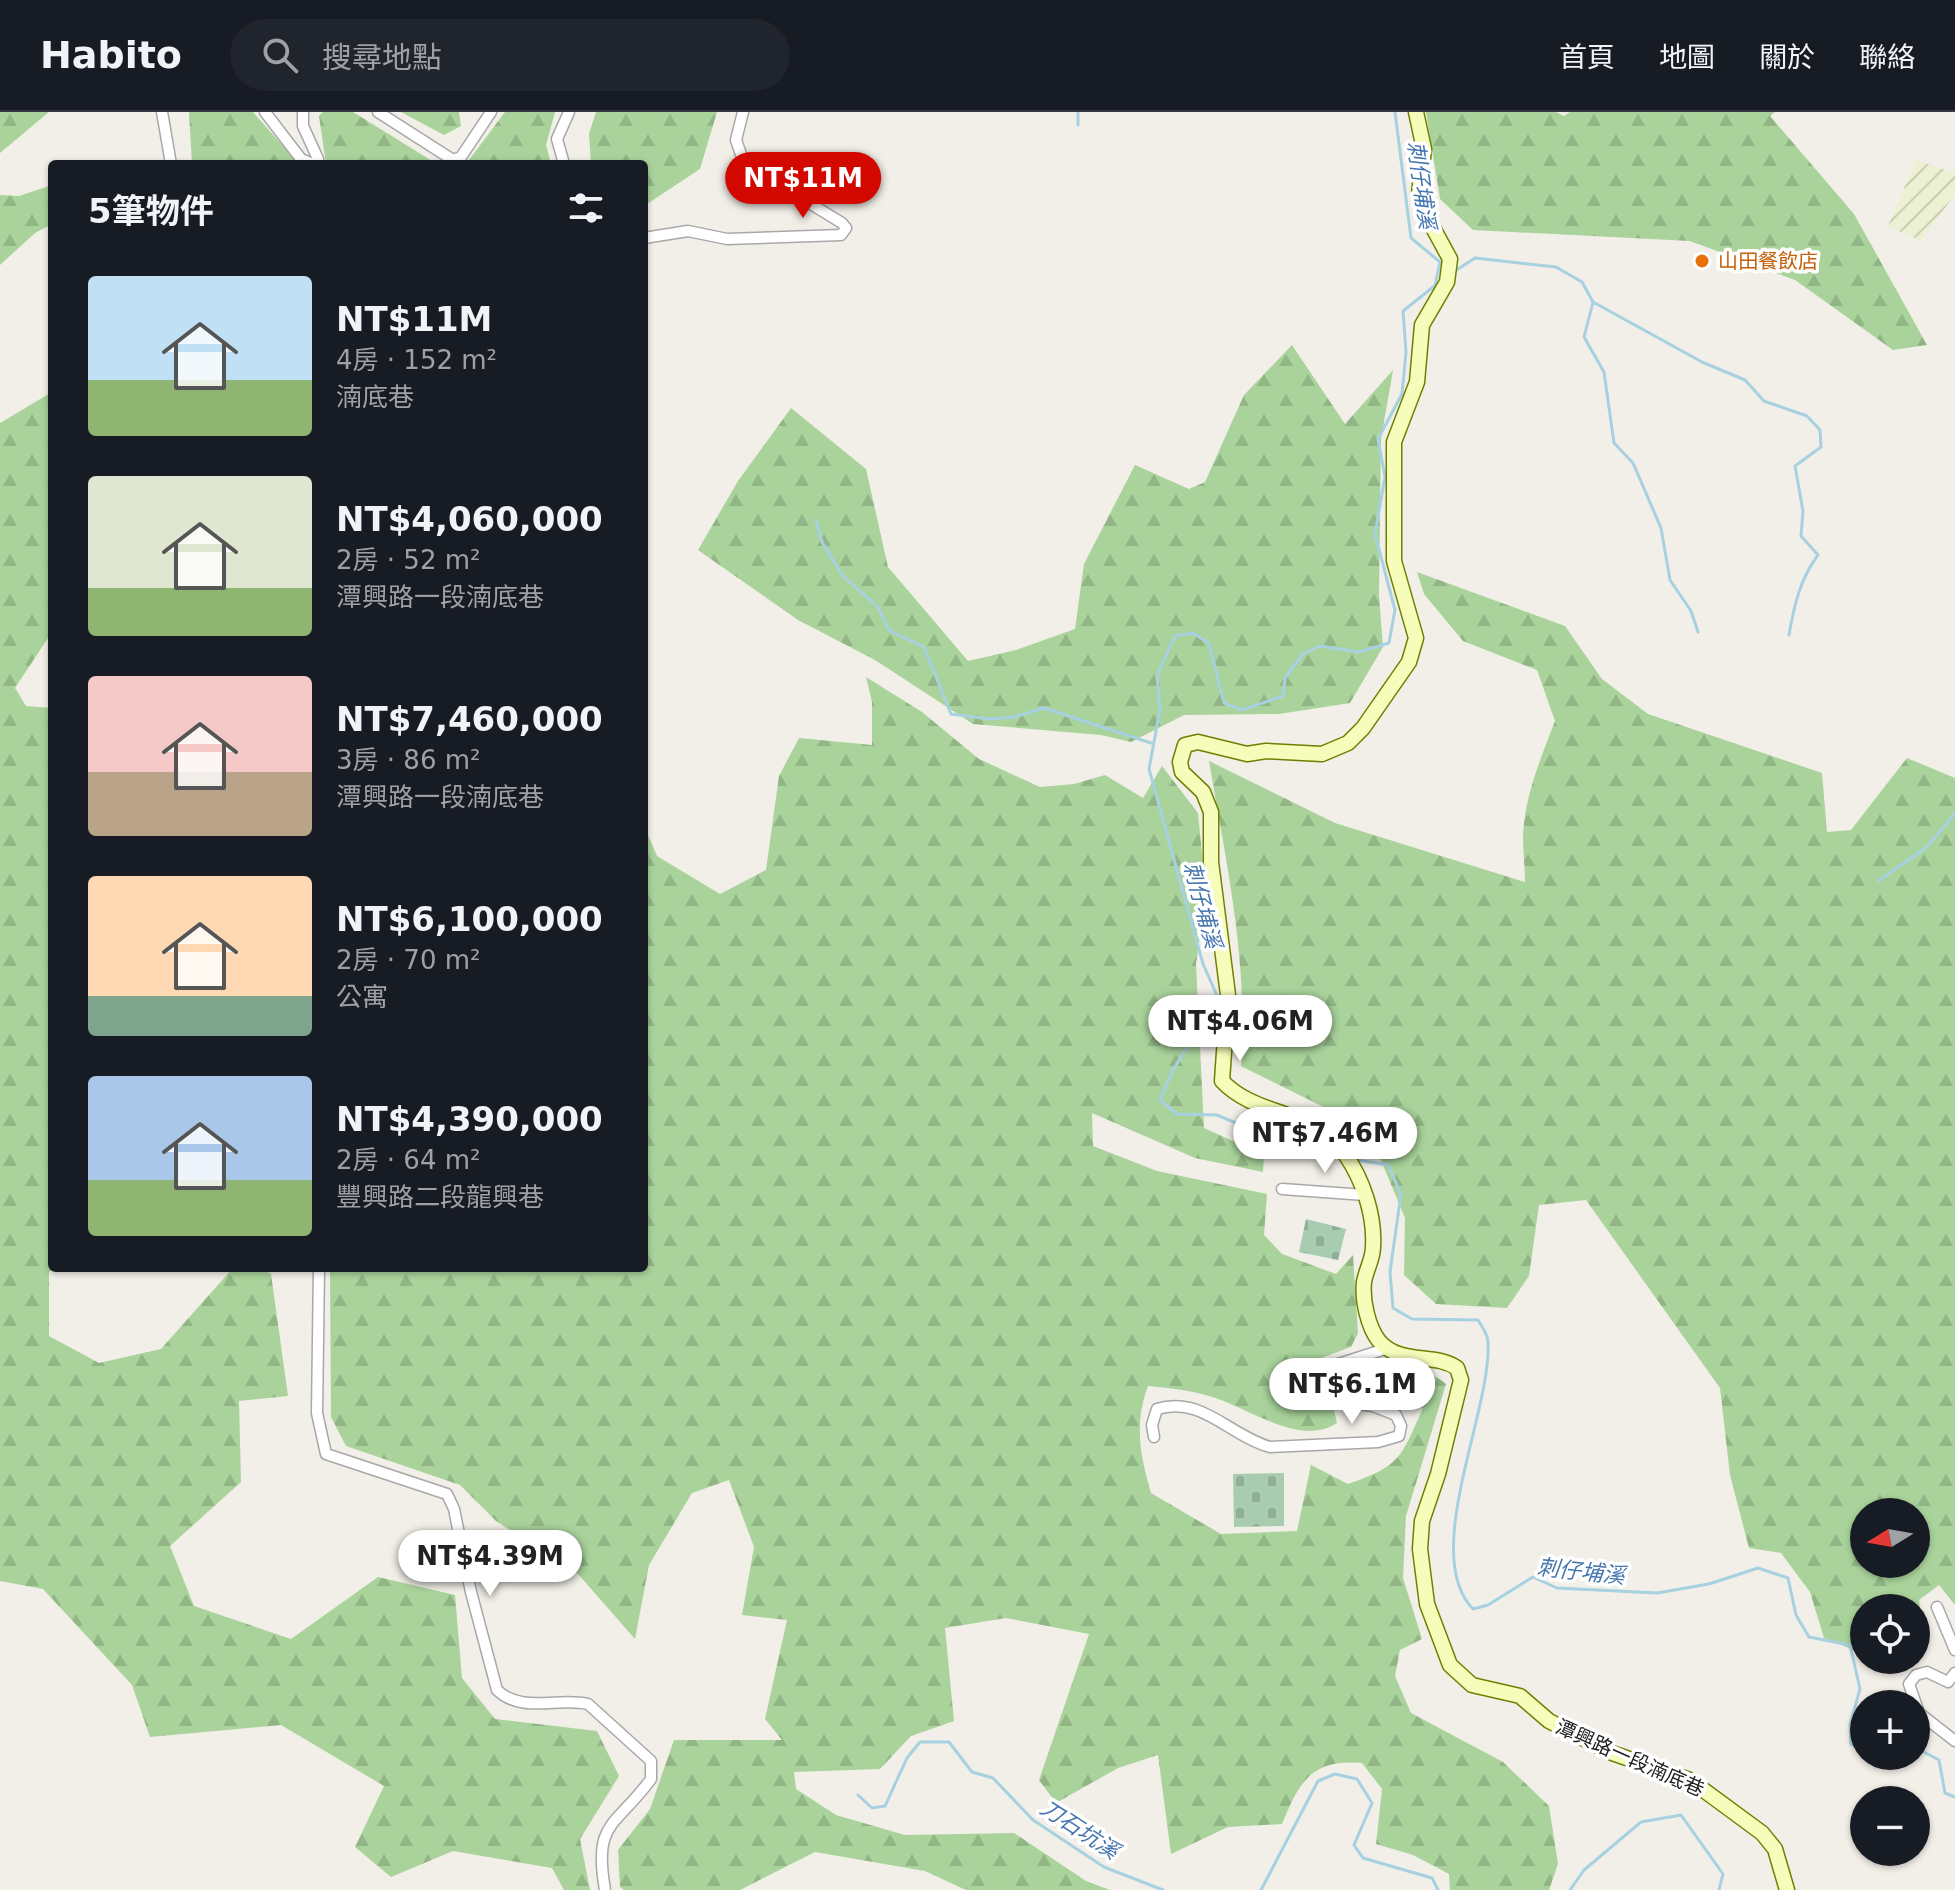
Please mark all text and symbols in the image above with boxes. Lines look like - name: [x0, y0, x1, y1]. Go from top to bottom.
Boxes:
- search box: [230, 19, 790, 91]
- text: Habito: [40, 33, 182, 77]
- icon: search: [258, 33, 302, 77]
- text: 搜尋地點: [322, 40, 442, 75]
- text: 首頁: [1559, 41, 1615, 74]
- text: 地圖: [1659, 41, 1715, 74]
- text: 關於: [1759, 41, 1815, 74]
- text: 聯絡: [1859, 41, 1915, 74]
- water label: 刺仔埔溪: [1403, 140, 1440, 233]
- pin: NT$11M: [738, 152, 868, 220]
- text: NT$11M: [743, 163, 863, 193]
- icon: filters: [564, 186, 608, 230]
- text: 5筆物件: [88, 191, 214, 231]
- place label: 山田餐飲店: [1718, 249, 1818, 273]
- marker: 山田餐飲店: [1693, 252, 1711, 270]
- text: NT$11M: [336, 299, 492, 339]
- icon: home: [152, 308, 248, 404]
- text: 4房 · 152 m²: [336, 345, 497, 375]
- text: 湳底巷: [336, 382, 414, 412]
- text: NT$4,060,000: [336, 499, 603, 539]
- icon: home: [152, 508, 248, 604]
- text: 2房 · 52 m²: [336, 545, 480, 575]
- text: 潭興路一段湳底巷: [336, 582, 544, 612]
- text: NT$7,460,000: [336, 699, 603, 739]
- icon: home: [152, 708, 248, 804]
- text: 3房 · 86 m²: [336, 745, 480, 775]
- text: 潭興路一段湳底巷: [336, 782, 544, 812]
- water label: 刺仔埔溪: [1179, 859, 1227, 954]
- text: NT$6,100,000: [336, 899, 603, 939]
- icon: home: [152, 908, 248, 1004]
- text: 2房 · 70 m²: [336, 945, 480, 975]
- text: 公寓: [336, 982, 388, 1012]
- pin: NT$4.06M: [1157, 995, 1323, 1063]
- text: NT$4.06M: [1166, 1006, 1314, 1036]
- text: NT$4,390,000: [336, 1099, 603, 1139]
- pin: NT$7.46M: [1242, 1107, 1408, 1175]
- icon: home: [152, 1108, 248, 1204]
- text: NT$7.46M: [1251, 1118, 1399, 1148]
- text: 2房 · 64 m²: [336, 1145, 480, 1175]
- text: 豐興路二段龍興巷: [336, 1182, 544, 1212]
- pin: NT$6.1M: [1278, 1358, 1426, 1426]
- text: NT$6.1M: [1287, 1369, 1417, 1399]
- north arrow: [1850, 1498, 1930, 1578]
- map controls: [1850, 1498, 1930, 1866]
- pin: NT$4.39M: [407, 1530, 573, 1598]
- text: NT$4.39M: [416, 1541, 564, 1571]
- water label: 刺仔埔溪: [1536, 1554, 1629, 1589]
- button: locate: [1850, 1594, 1930, 1674]
- button: +: [1850, 1690, 1930, 1770]
- street label: 潭興路一段湳底巷: [1552, 1714, 1708, 1802]
- button: −: [1850, 1786, 1930, 1866]
- water label: 刀石坑溪: [1036, 1795, 1126, 1865]

